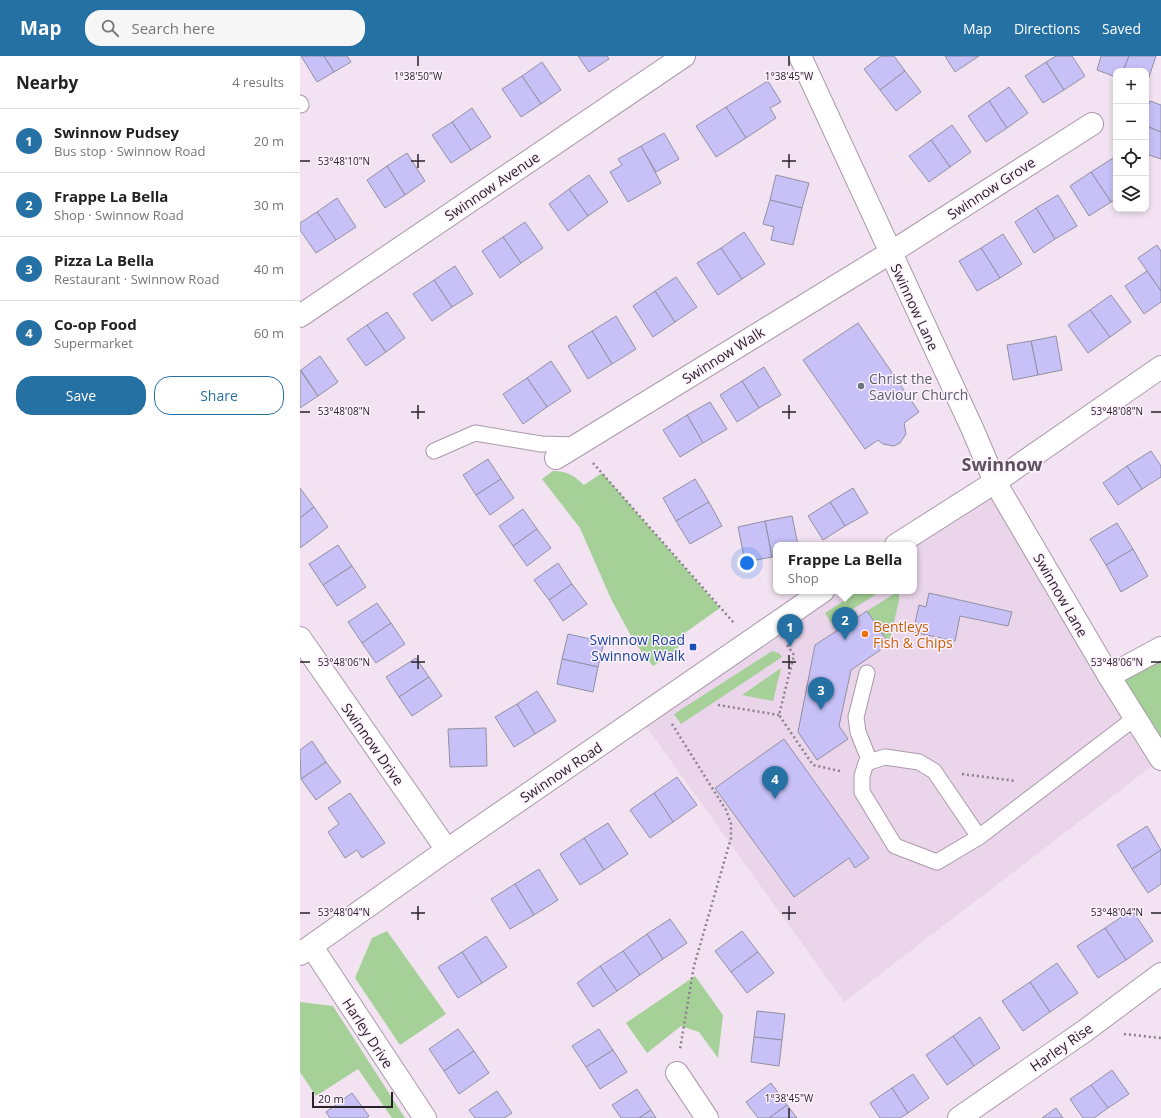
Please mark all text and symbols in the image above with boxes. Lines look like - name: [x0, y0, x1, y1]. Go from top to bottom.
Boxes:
- search box: [85, 10, 365, 46]
- text: Map: [20, 15, 61, 41]
- icon: search: [99, 17, 121, 39]
- text: Search here: [131, 18, 215, 38]
- text: Map: [963, 19, 992, 38]
- text: Directions: [1014, 19, 1080, 38]
- text: Saved: [1102, 19, 1141, 38]
- map controls: [1113, 68, 1149, 212]
- button: +: [1113, 68, 1149, 104]
- text: 1°38'50"W: [394, 69, 443, 83]
- text: 1°38'45"W: [765, 69, 814, 83]
- text: Nearby: [16, 71, 78, 94]
- text: 4 results: [232, 73, 284, 91]
- button: −: [1113, 104, 1149, 140]
- text: Swinnow Pudsey: [54, 122, 179, 142]
- text: 1: [25, 132, 33, 150]
- text: 20 m: [254, 132, 284, 150]
- button: locate: [1113, 140, 1149, 176]
- text: Bus stop · Swinnow Road: [54, 142, 205, 160]
- street label: Swinnow Avenue: [441, 147, 543, 225]
- street label: Swinnow Grove: [943, 152, 1039, 224]
- text: 53°48'10"N: [318, 154, 370, 168]
- button: layers: [1113, 176, 1149, 212]
- text: Frappe La Bella: [54, 186, 168, 206]
- text: 2: [25, 196, 33, 214]
- text: 30 m: [254, 196, 284, 214]
- text: Shop · Swinnow Road: [54, 206, 184, 224]
- text: Pizza La Bella: [54, 250, 154, 270]
- text: 3: [25, 260, 33, 278]
- text: 40 m: [254, 260, 284, 278]
- street label: Swinnow Lane: [887, 261, 943, 354]
- text: Restaurant · Swinnow Road: [54, 270, 219, 288]
- text: Co-op Food: [54, 314, 137, 334]
- street label: Swinnow Walk: [678, 322, 768, 388]
- text: 4: [25, 324, 33, 342]
- text: 60 m: [254, 324, 284, 342]
- text: Supermarket: [54, 334, 133, 352]
- place label: Christ the Saviour Church: [869, 369, 968, 404]
- button: Save: [16, 376, 146, 415]
- button: Share: [154, 376, 284, 415]
- marker: Christ the Saviour Church: [856, 381, 866, 391]
- text: 53°48'08"N: [318, 404, 370, 418]
- text: 53°48'08"N: [1091, 404, 1143, 418]
- district label: Swinnow: [961, 452, 1043, 476]
- popup: [773, 542, 917, 594]
- text: Frappe La Bella: [788, 549, 902, 569]
- street label: Swinnow Lane: [1029, 550, 1093, 640]
- your location: [737, 553, 757, 573]
- text: Shop: [788, 569, 819, 587]
- pin: 2: [832, 607, 858, 640]
- pin: 1: [777, 614, 803, 647]
- place label: Bentleys Fish & Chips: [873, 617, 953, 652]
- marker: Bentleys Fish & Chips: [860, 629, 870, 639]
- place label: Swinnow Road Swinnow Walk: [589, 630, 686, 665]
- marker: Swinnow Road Swinnow Walk: [688, 642, 698, 652]
- text: 53°48'06"N: [318, 655, 370, 669]
- text: 53°48'06"N: [1091, 655, 1143, 669]
- pin: 3: [808, 677, 834, 710]
- street label: Swinnow Drive: [338, 699, 409, 789]
- street label: Swinnow Road: [516, 737, 606, 807]
- pin: 4: [762, 766, 788, 799]
- text: 53°48'04"N: [318, 905, 370, 919]
- text: 53°48'04"N: [1091, 905, 1143, 919]
- street label: Harley Drive: [338, 994, 398, 1072]
- street label: Harley Rise: [1026, 1018, 1096, 1076]
- scale bar: [312, 1090, 393, 1109]
- text: 20 m: [318, 1091, 344, 1106]
- text: 1°38'45"W: [765, 1091, 814, 1105]

